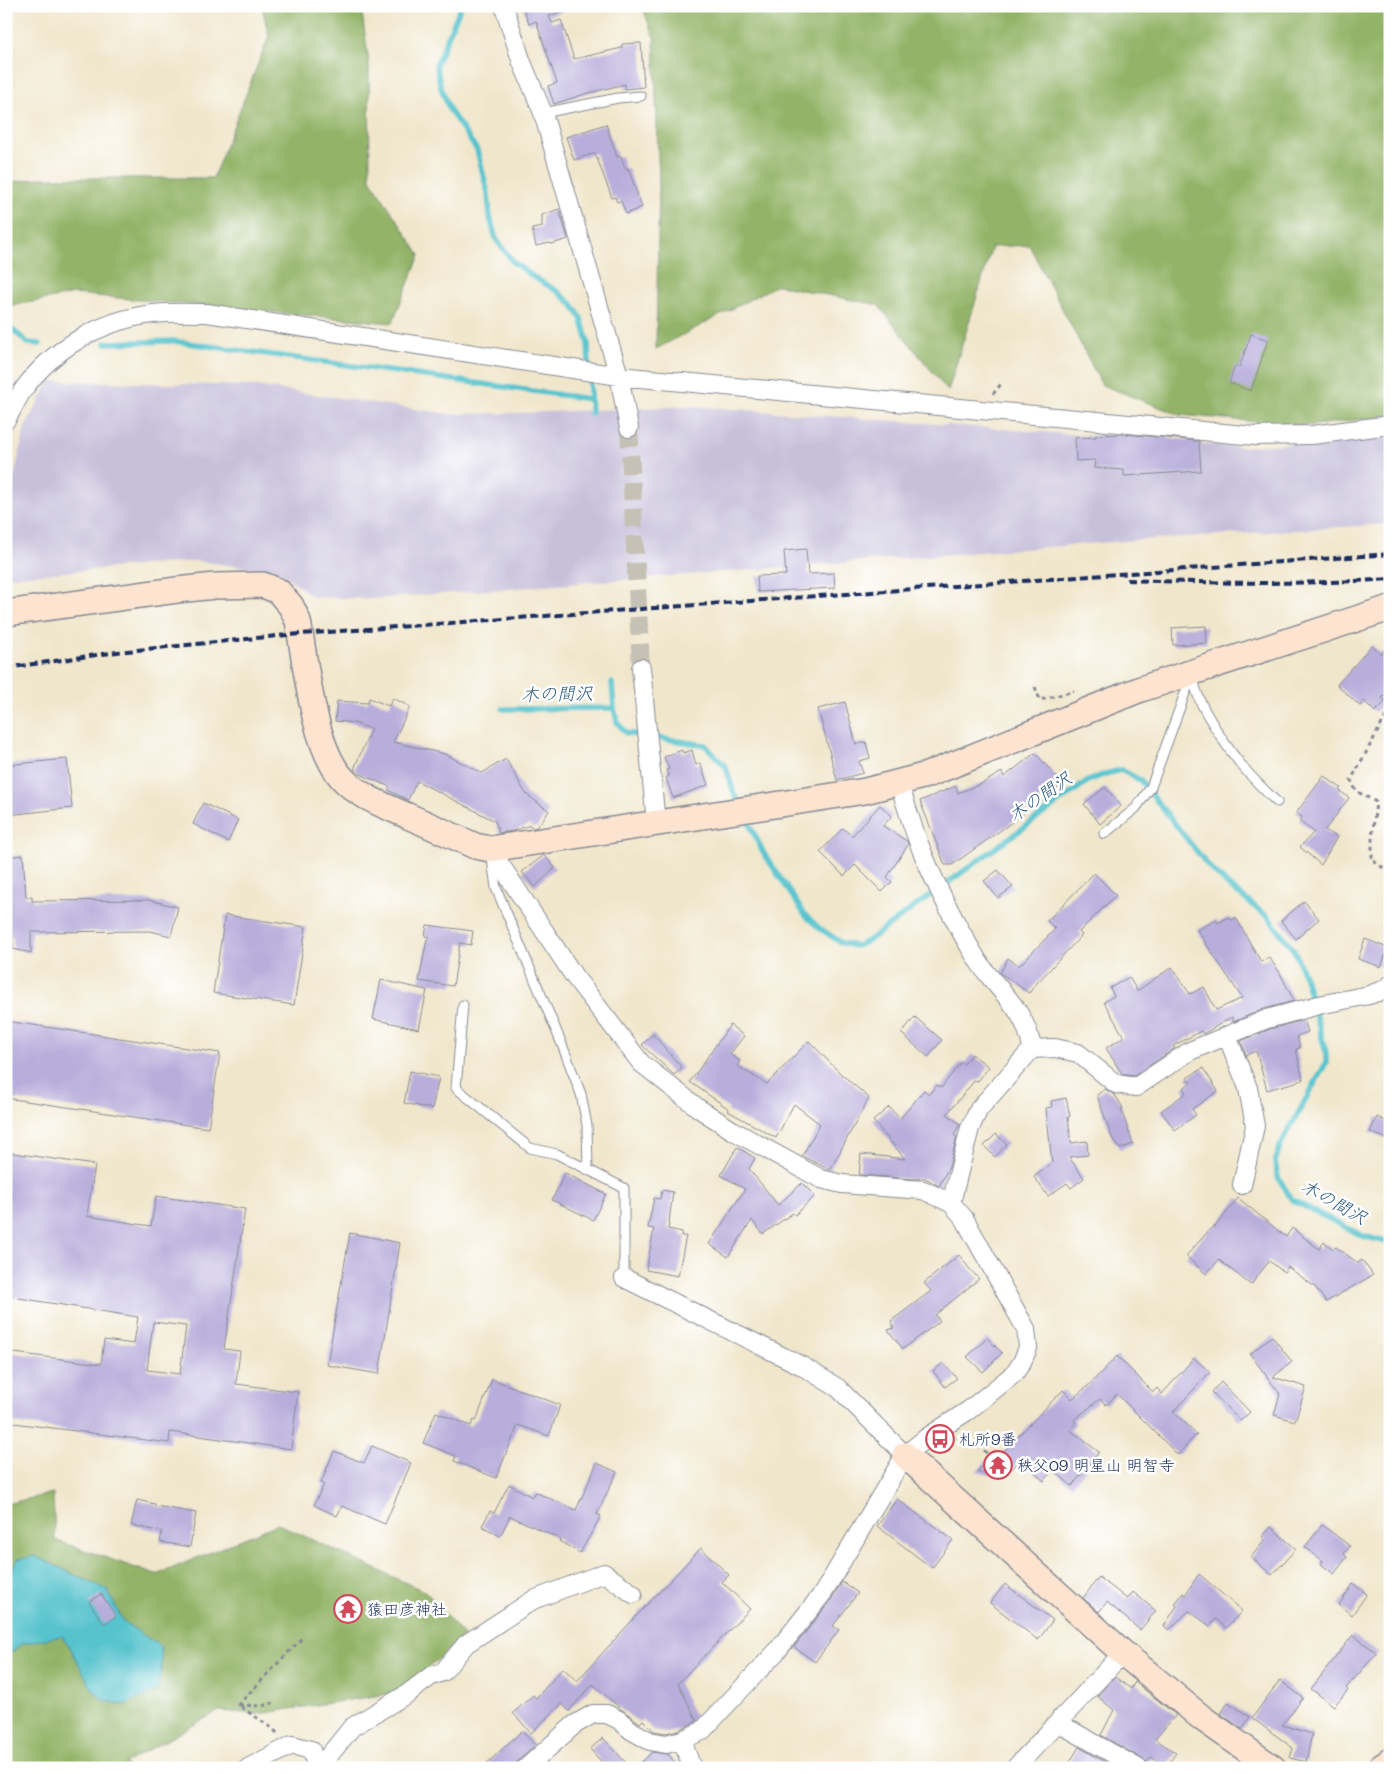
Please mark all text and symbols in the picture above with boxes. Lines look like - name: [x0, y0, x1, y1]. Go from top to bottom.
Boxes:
- water label: 木の間沢: [521, 680, 594, 706]
- water label: 木の間沢: [1003, 765, 1077, 827]
- water label: 木の間沢: [1297, 1173, 1373, 1230]
- bus stop icon: 札所9番: [925, 1424, 955, 1454]
- place label: 札所9番: [959, 1428, 1016, 1449]
- temple icon: 秩父09 明星山 明智寺: [983, 1450, 1013, 1480]
- place label: 秩父09 明星山 明智寺: [1017, 1454, 1175, 1475]
- temple icon: 猿田彦神社: [333, 1594, 363, 1624]
- place label: 猿田彦神社: [367, 1598, 447, 1619]

